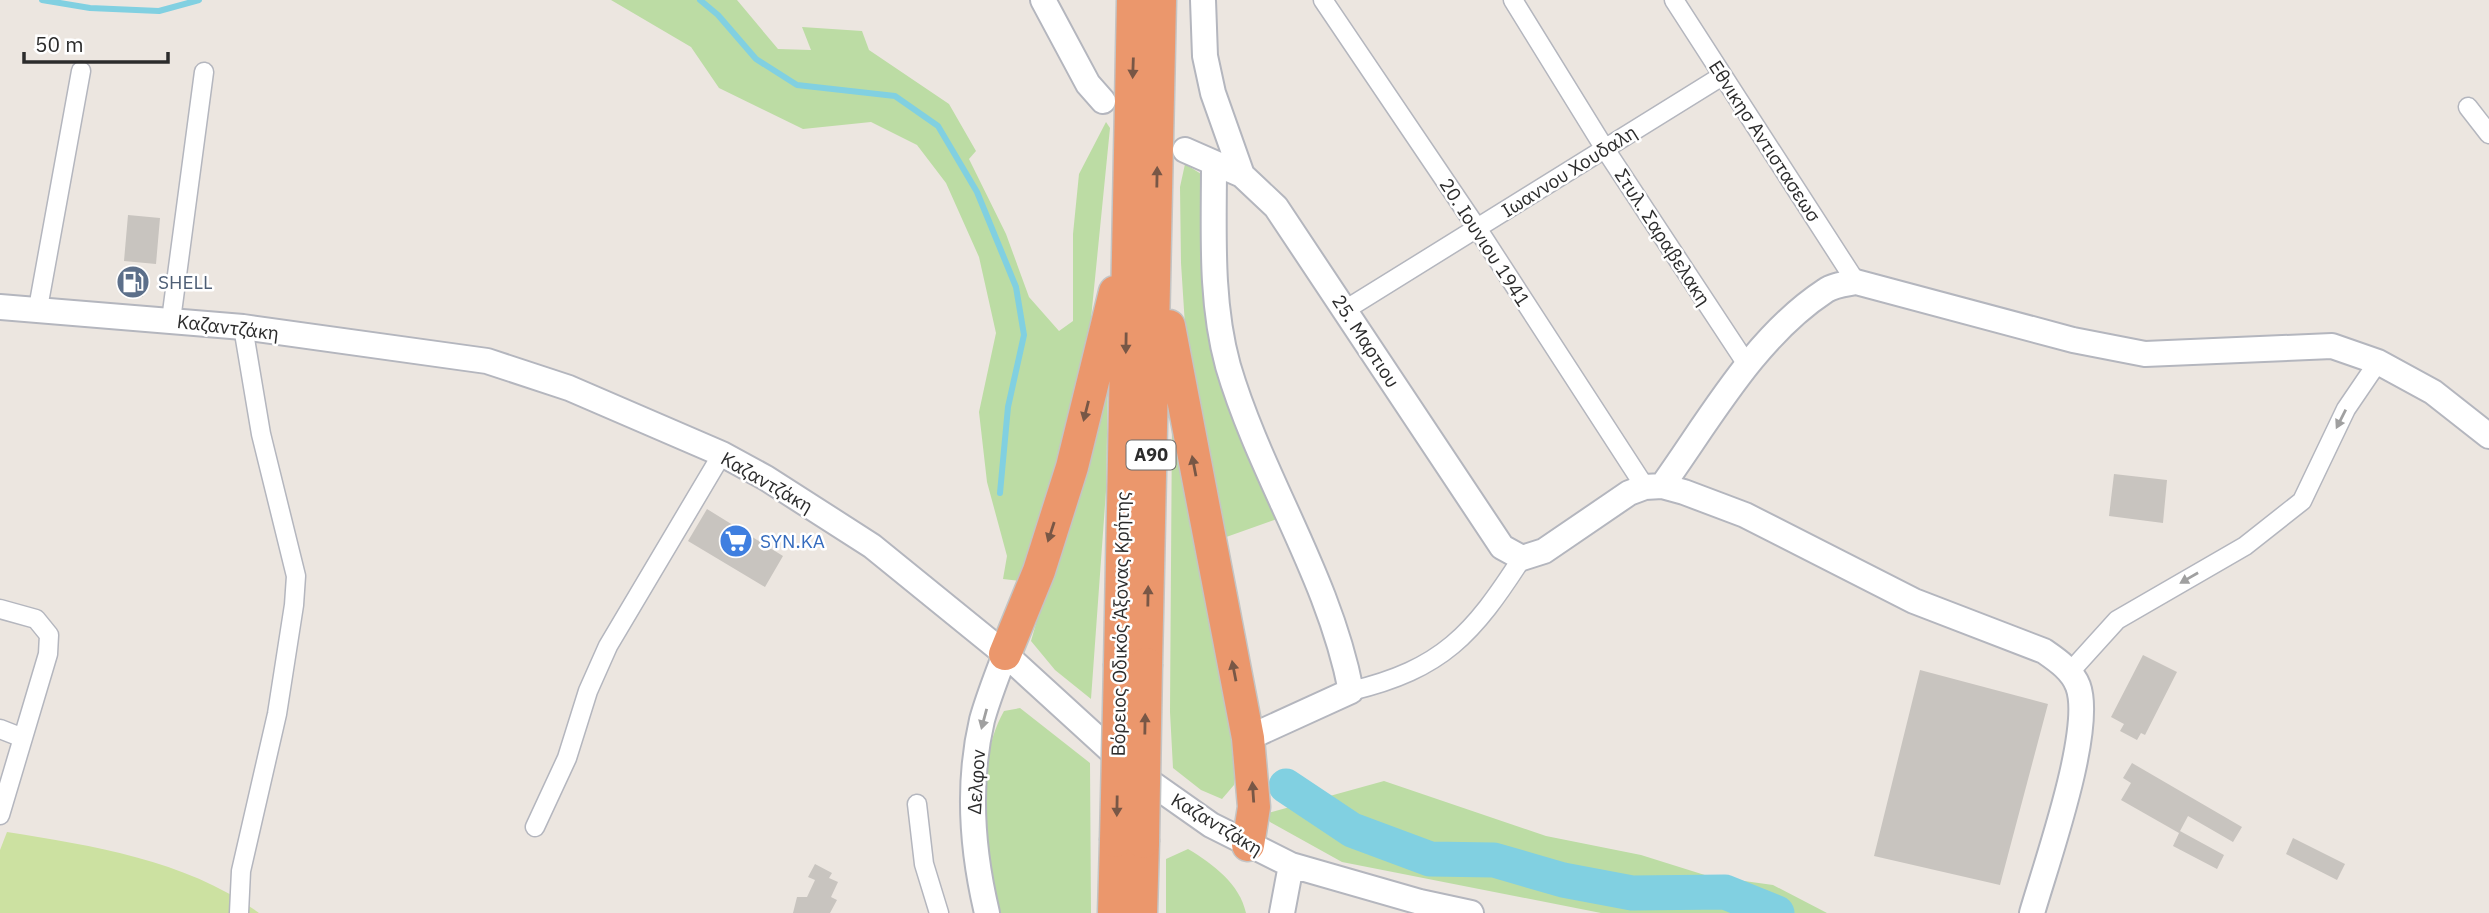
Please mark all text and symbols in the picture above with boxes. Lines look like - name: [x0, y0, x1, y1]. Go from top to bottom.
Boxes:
- scale bar: [24, 21, 168, 65]
- text: 50 m: [35, 30, 84, 58]
- street label: Εθνικησ Αντιστασεωσ: [1704, 56, 1826, 226]
- one-way arrow: [1127, 57, 1139, 79]
- street label: Ιωαννου Χουδαλη: [1497, 120, 1641, 222]
- street label: Στυλ. Σαραβελακη: [1610, 164, 1716, 310]
- one-way arrow: [1151, 166, 1163, 188]
- street label: 20. Ιουνιου 1941: [1435, 173, 1535, 311]
- fuel station icon: SHELL: [114, 263, 152, 301]
- place label: SHELL: [158, 270, 213, 294]
- street label: 25. Μαρτιου: [1327, 290, 1405, 392]
- street label: Καζαντζάκη: [176, 309, 280, 345]
- one-way arrow: [1120, 333, 1132, 355]
- one-way arrow: [1080, 401, 1091, 423]
- one-way arrow: [2336, 409, 2347, 429]
- road number: Α90: [1126, 440, 1176, 470]
- street label: Καζαντζάκη: [717, 446, 817, 518]
- one-way arrow: [1188, 455, 1199, 477]
- street label: Βόρειος Οδικός Άξονας Κρήτης: [1106, 491, 1134, 757]
- one-way arrow: [1046, 521, 1056, 542]
- supermarket icon: SYN.KA: [717, 522, 755, 560]
- place label: SYN.KA: [760, 529, 825, 553]
- one-way arrow: [2180, 572, 2199, 584]
- one-way arrow: [1142, 585, 1154, 607]
- one-way arrow: [1229, 660, 1240, 682]
- one-way arrow: [978, 708, 989, 730]
- one-way arrow: [1139, 713, 1151, 735]
- street label: Δελφον: [962, 748, 990, 815]
- one-way arrow: [1247, 780, 1258, 802]
- street label: Καζαντζάκη: [1167, 787, 1267, 861]
- one-way arrow: [1111, 795, 1122, 817]

